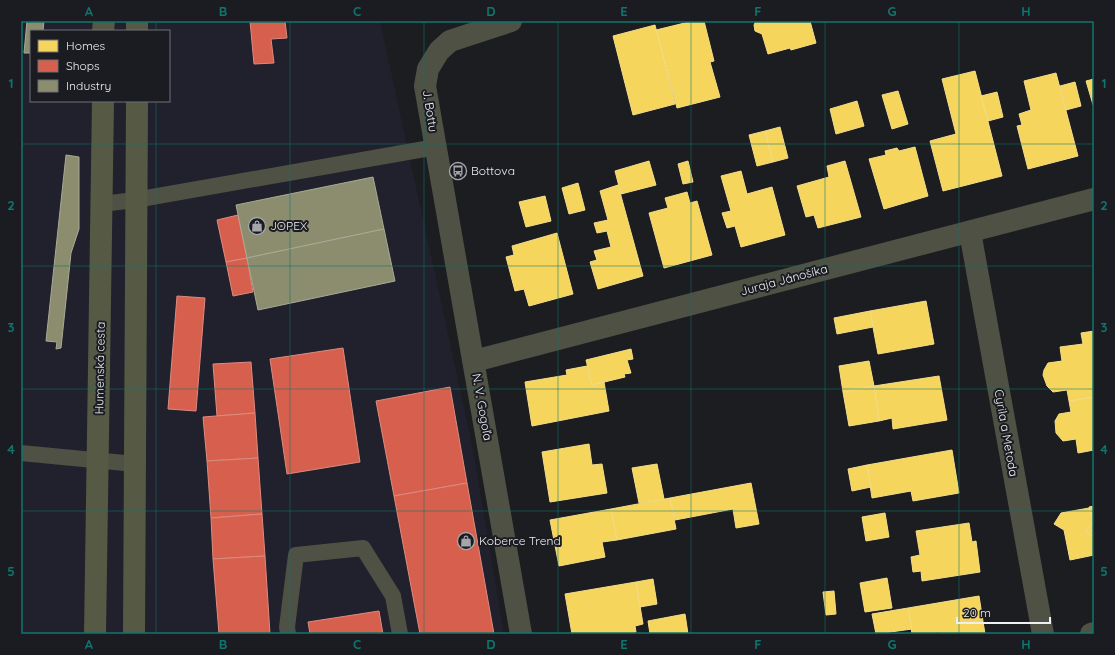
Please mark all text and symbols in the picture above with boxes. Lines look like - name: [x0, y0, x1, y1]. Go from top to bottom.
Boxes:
- text: A: [85, 3, 94, 19]
- text: B: [219, 3, 227, 19]
- text: C: [353, 3, 361, 19]
- text: D: [486, 3, 496, 19]
- text: E: [620, 3, 628, 19]
- text: F: [754, 3, 762, 19]
- text: G: [887, 3, 897, 19]
- text: H: [1021, 3, 1031, 19]
- legend: [30, 30, 170, 102]
- text: Homes: [66, 38, 106, 53]
- text: Shops: [66, 58, 100, 73]
- text: 1: [8, 75, 14, 91]
- text: 1: [1101, 75, 1107, 91]
- text: Industry: [66, 78, 111, 93]
- street label: J. Bottu: [420, 89, 441, 133]
- bus stop icon: Bottova: [448, 161, 468, 181]
- place label: Bottova: [471, 163, 515, 178]
- text: 2: [7, 197, 15, 213]
- text: 2: [1100, 197, 1108, 213]
- shop icon: JOPEX: [247, 216, 267, 236]
- place label: JOPEX: [270, 218, 307, 233]
- street label: Juraja Jánošíka: [739, 261, 829, 298]
- text: 3: [8, 319, 15, 335]
- text: 3: [1101, 319, 1108, 335]
- street label: Humenská cesta: [91, 322, 108, 414]
- street label: N. V. Gogoľa: [469, 372, 496, 442]
- street label: Cyrila a Metoda: [991, 388, 1022, 478]
- text: 4: [7, 441, 15, 457]
- text: 4: [1100, 441, 1108, 457]
- shop icon: Koberce Trend: [456, 531, 476, 551]
- place label: Koberce Trend: [479, 533, 561, 548]
- text: 5: [7, 563, 15, 579]
- text: 5: [1100, 563, 1108, 579]
- scale bar: [957, 599, 1050, 625]
- text: 20 m: [963, 605, 991, 620]
- text: A: [85, 636, 94, 652]
- text: B: [219, 636, 227, 652]
- text: C: [353, 636, 361, 652]
- text: D: [486, 636, 496, 652]
- text: E: [620, 636, 628, 652]
- text: F: [754, 636, 762, 652]
- text: G: [887, 636, 897, 652]
- text: H: [1021, 636, 1031, 652]

